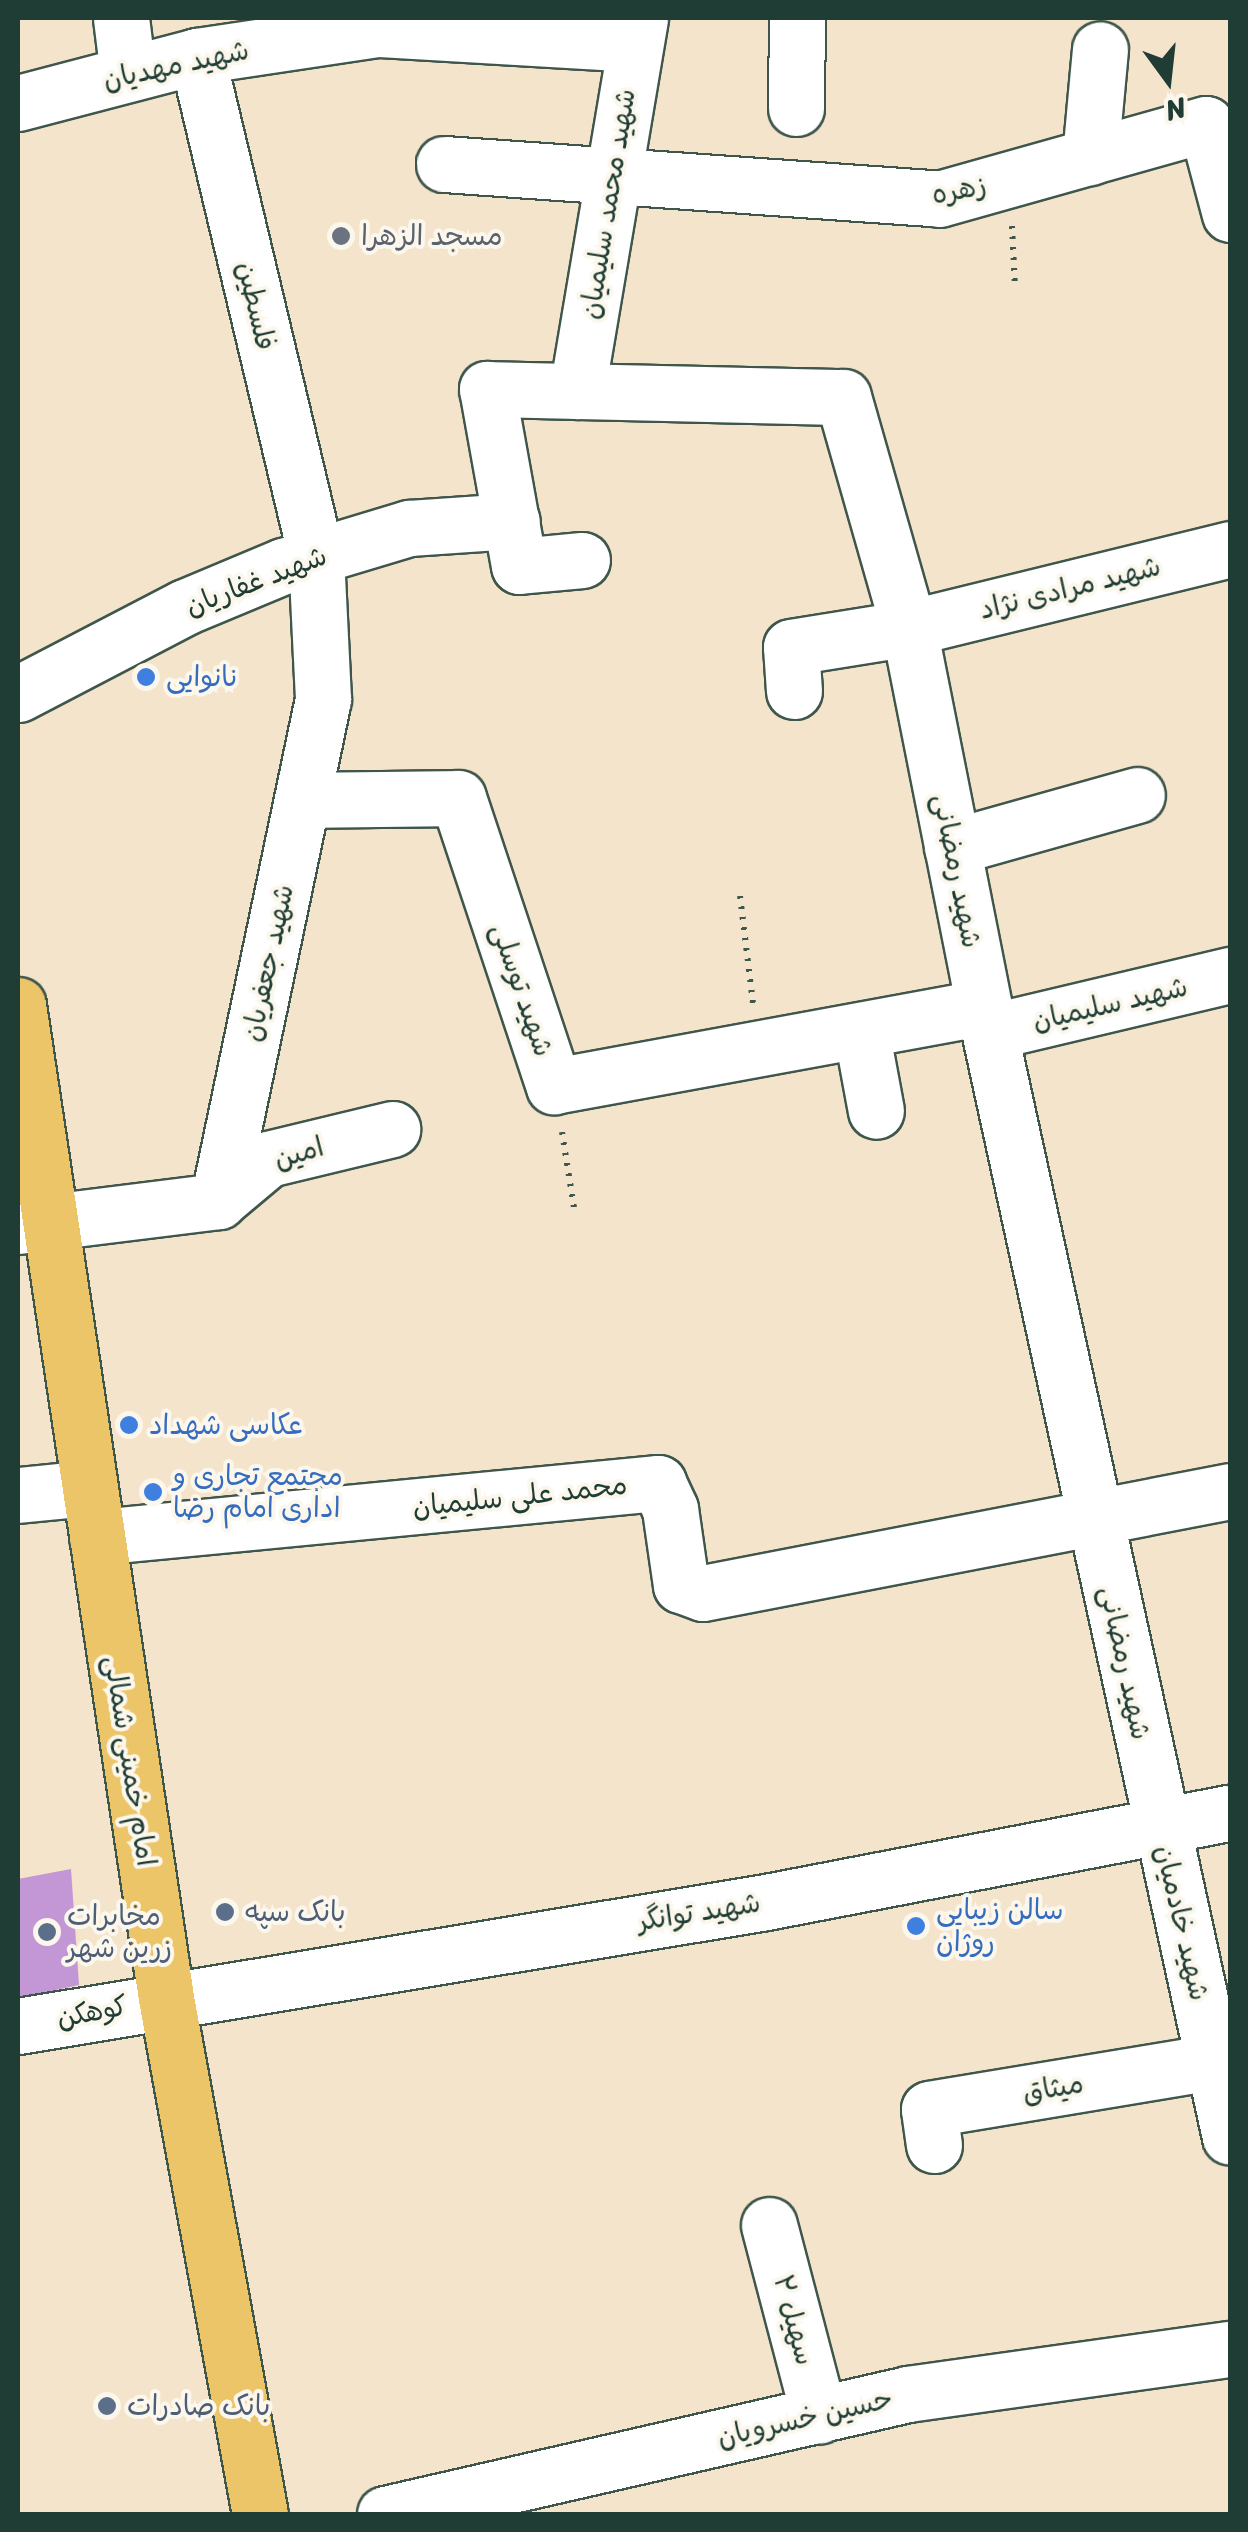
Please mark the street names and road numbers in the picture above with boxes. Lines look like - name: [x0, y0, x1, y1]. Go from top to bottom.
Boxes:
- street label: شهید مهدیان: [100, 33, 252, 97]
- street label: شهید محمد سلیمیان: [573, 86, 643, 322]
- street label: زهره: [929, 168, 989, 212]
- street label: فلسطین: [230, 258, 282, 354]
- street label: شهید غفاریان: [180, 539, 332, 623]
- street label: شهید مرادی نژاد: [976, 549, 1164, 627]
- street label: شهید رمضانی: [926, 791, 988, 951]
- street label: شهید جعفریان: [235, 881, 301, 1045]
- street label: شهید توسلی: [484, 919, 560, 1061]
- street label: شهید سلیمیان: [1029, 970, 1191, 1038]
- street label: امین: [270, 1130, 328, 1176]
- street label: محمد علی سلیمیان: [411, 1468, 629, 1524]
- street label: شهید رمضانی: [1092, 1583, 1158, 1743]
- street label: امام خمینی شمالی: [97, 1653, 163, 1869]
- street label: شهید خادمیان: [1148, 1842, 1216, 2004]
- street label: شهید توانگر: [635, 1886, 763, 1938]
- street label: کوهکن: [54, 1989, 130, 2035]
- street label: میثاق: [1020, 2067, 1086, 2109]
- street label: سهیل ۲: [766, 2271, 822, 2369]
- street label: حسین خسرویان: [714, 2382, 896, 2454]

